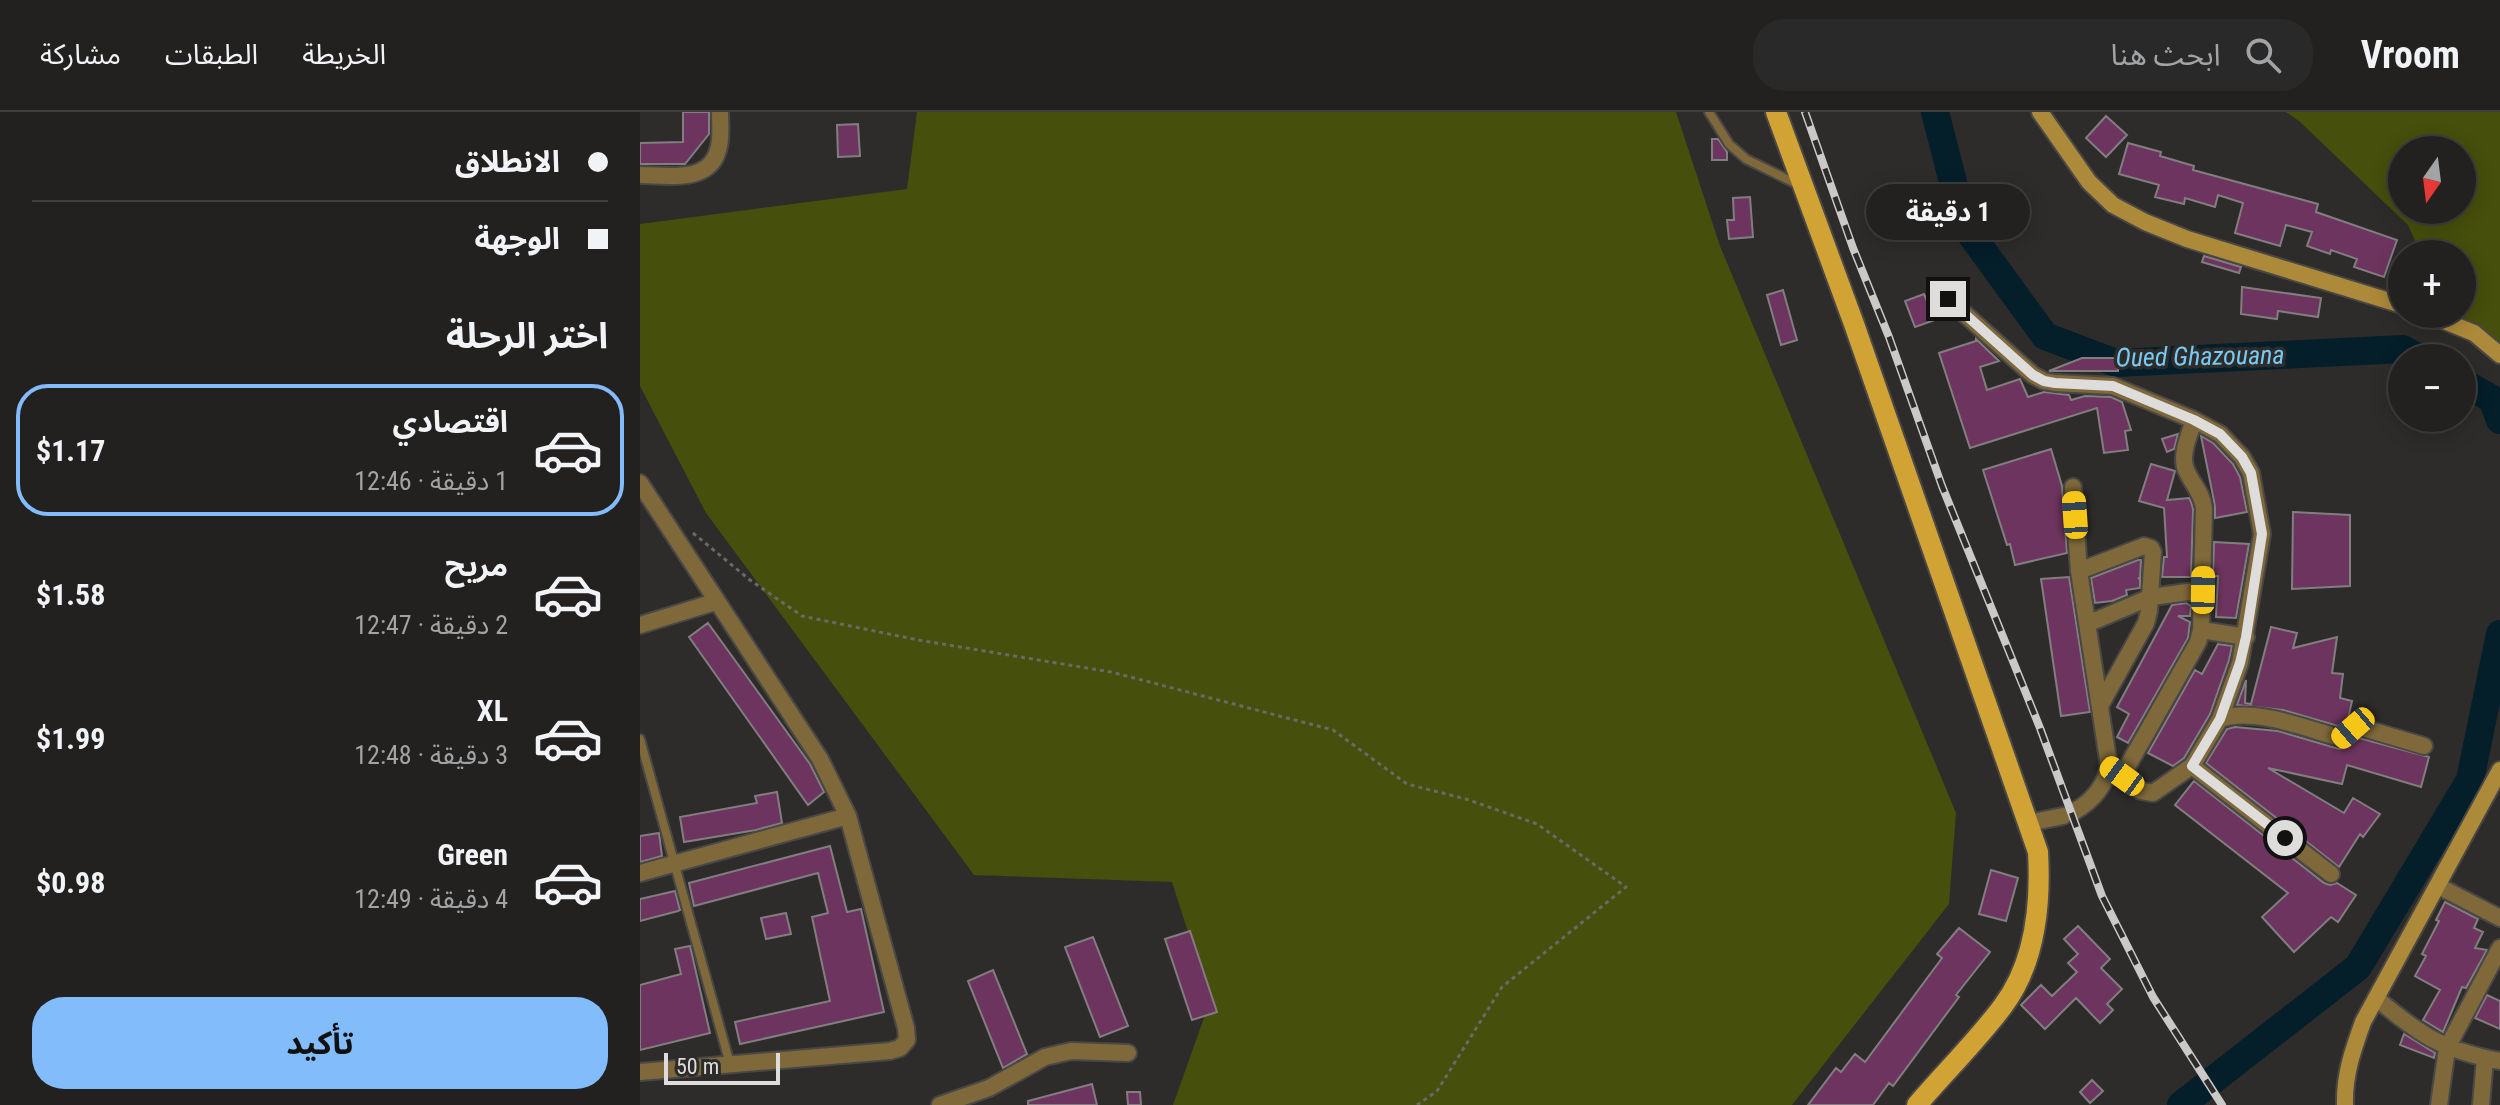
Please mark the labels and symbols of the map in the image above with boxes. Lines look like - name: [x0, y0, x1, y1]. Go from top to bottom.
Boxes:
- north arrow: [2388, 136, 2476, 224]
- callout: 1 دقيقة: [1866, 183, 2030, 239]
- route end: [1930, 281, 1966, 317]
- water label: Oued Ghazouana: [2115, 340, 2285, 372]
- car: [2061, 490, 2089, 540]
- car: [2191, 566, 2215, 614]
- car: [2327, 703, 2379, 753]
- car: [2096, 752, 2148, 800]
- route start: [2267, 820, 2303, 856]
- scale bar: [664, 1049, 780, 1085]

